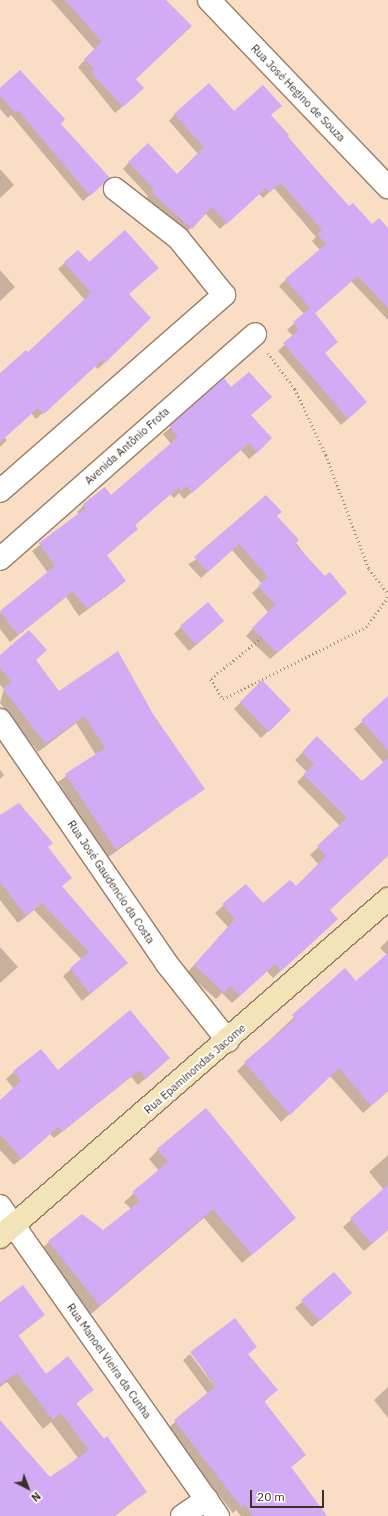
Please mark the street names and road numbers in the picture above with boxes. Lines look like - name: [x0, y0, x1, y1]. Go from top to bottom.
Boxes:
- street label: Rua José Hegino de Souza: [248, 42, 348, 144]
- street label: Avenida Antônio Frota: [82, 405, 172, 487]
- street label: Rua José Gaudencio da Costa: [65, 818, 157, 946]
- street label: Rua Epaminondas Jacome: [141, 1021, 249, 1117]
- street label: Rua Manoel Vieira da Cunha: [64, 1301, 154, 1421]

